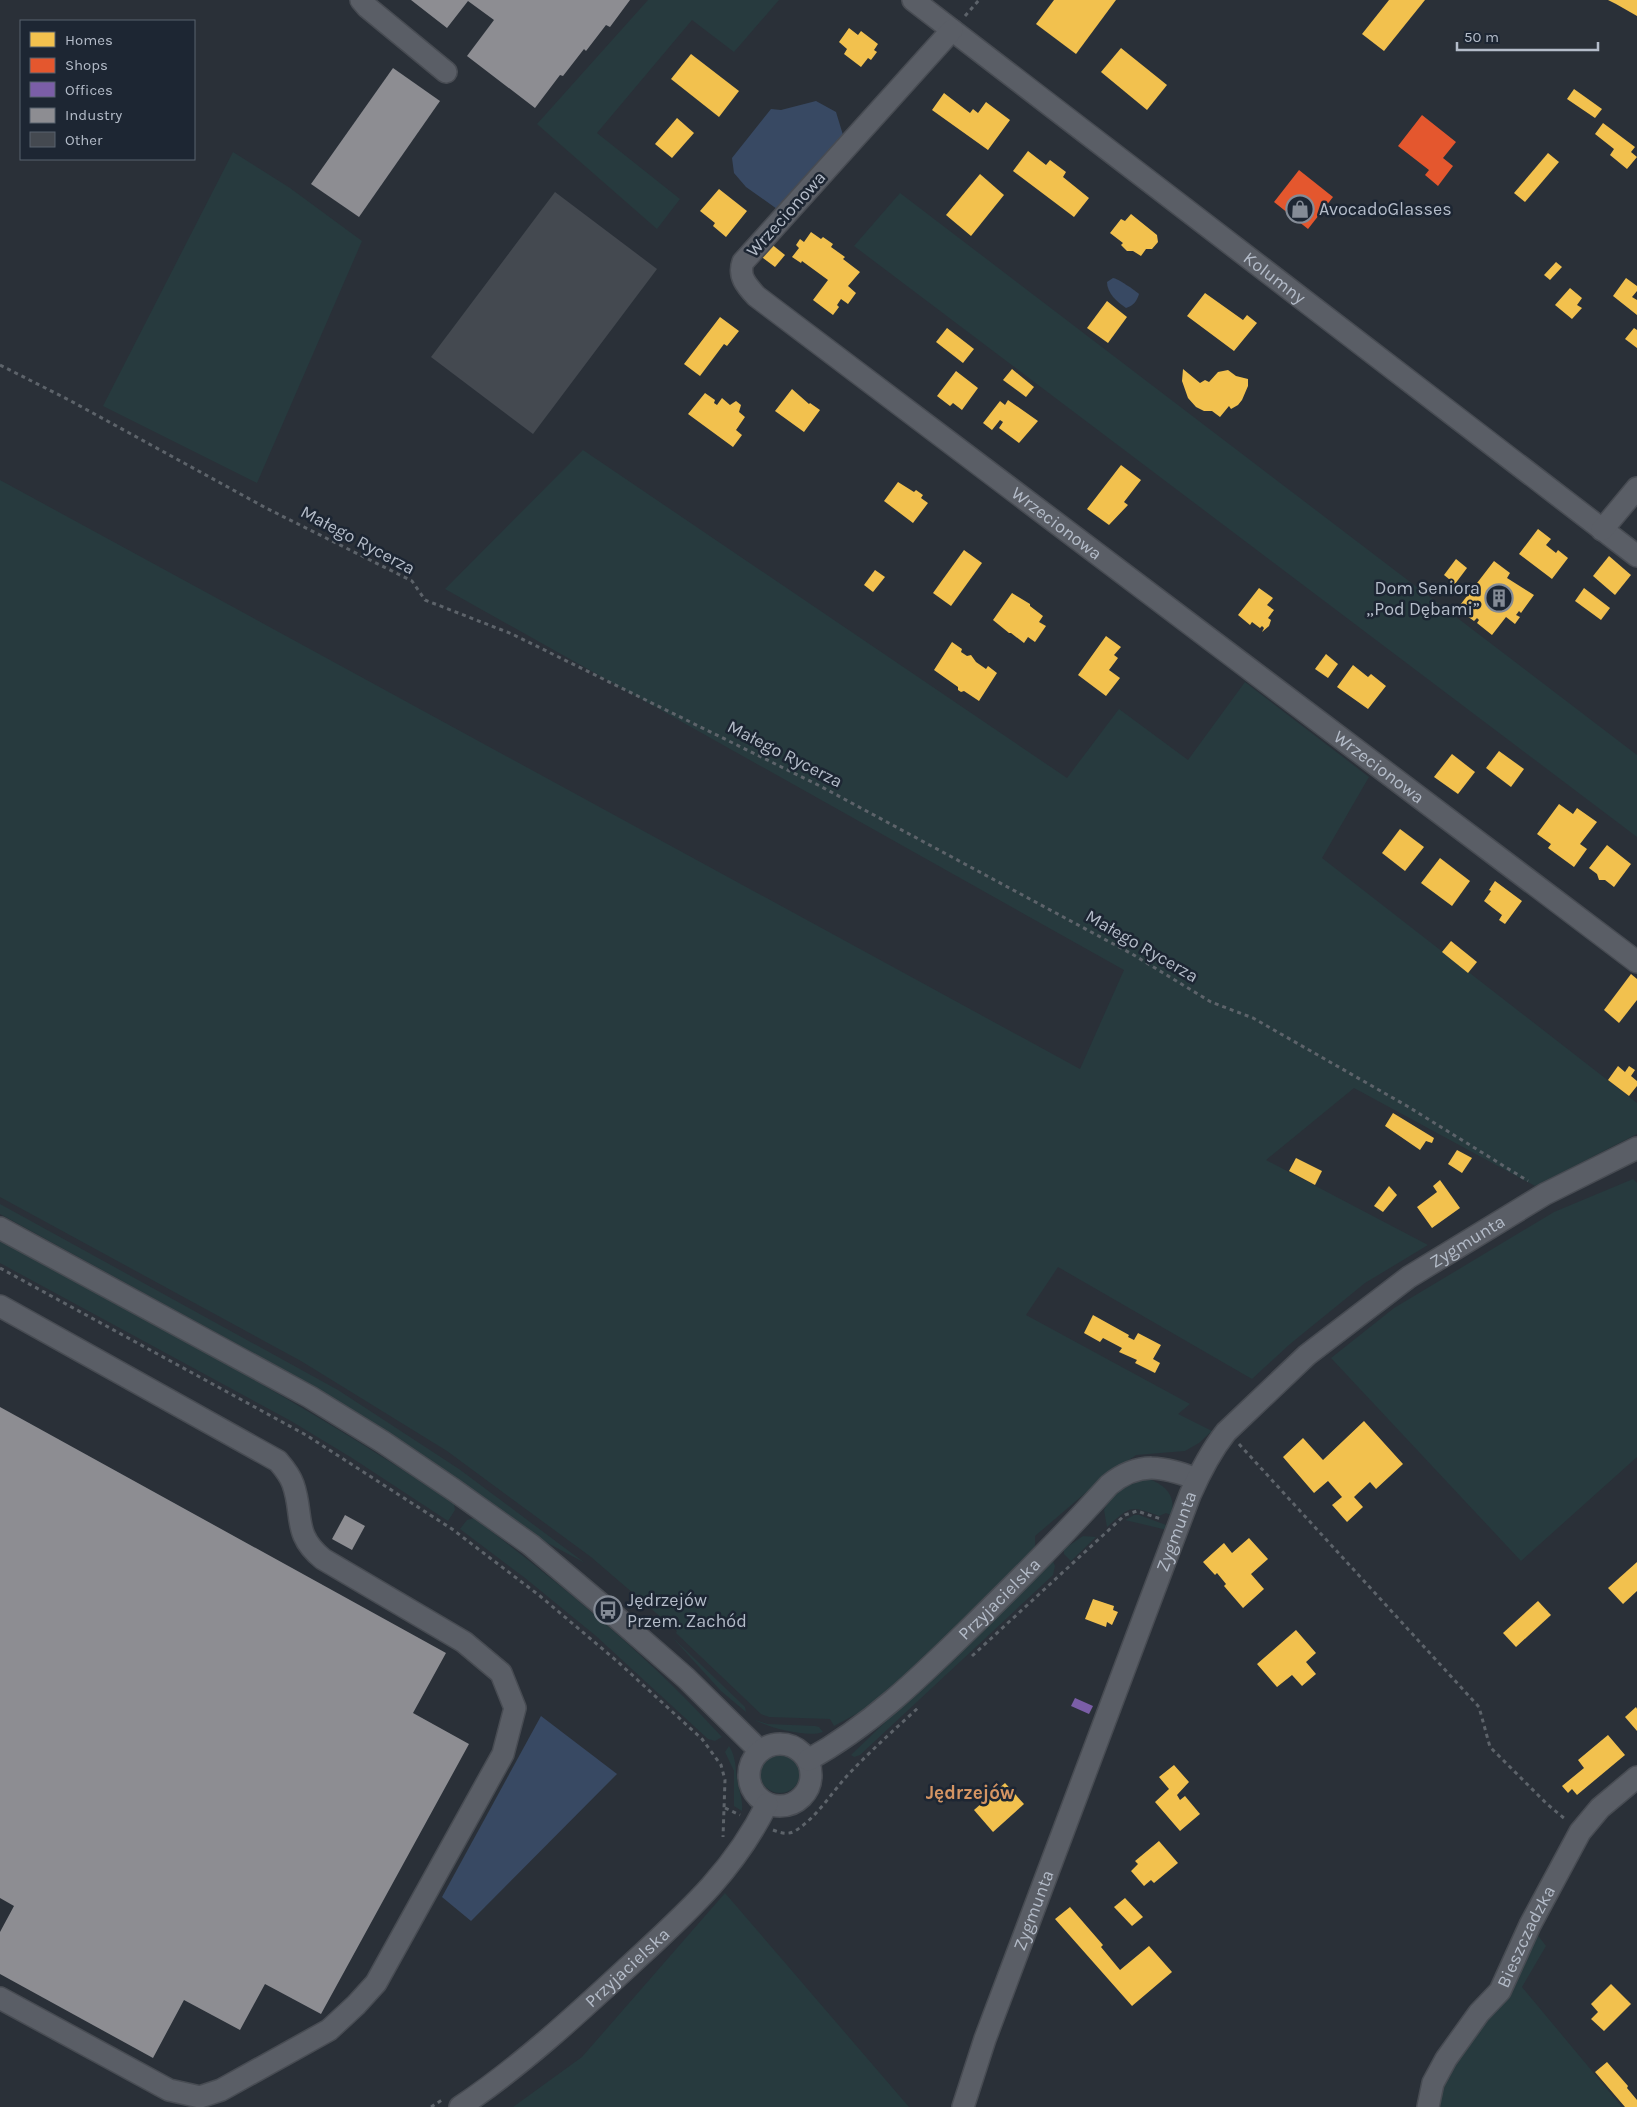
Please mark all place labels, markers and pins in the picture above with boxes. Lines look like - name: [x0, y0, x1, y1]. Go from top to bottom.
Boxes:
- shop icon: AvocadoGlasses: [1285, 194, 1315, 224]
- place label: AvocadoGlasses: [1319, 198, 1452, 220]
- place label: Dom Seniora „Pod Dębami”: [1366, 577, 1480, 620]
- building icon: Dom Seniora „Pod Dębami”: [1484, 583, 1514, 613]
- place label: Jędrzejów Przem. Zachód: [627, 1589, 747, 1632]
- bus stop icon: Jędrzejów Przem. Zachód: [593, 1595, 623, 1625]

